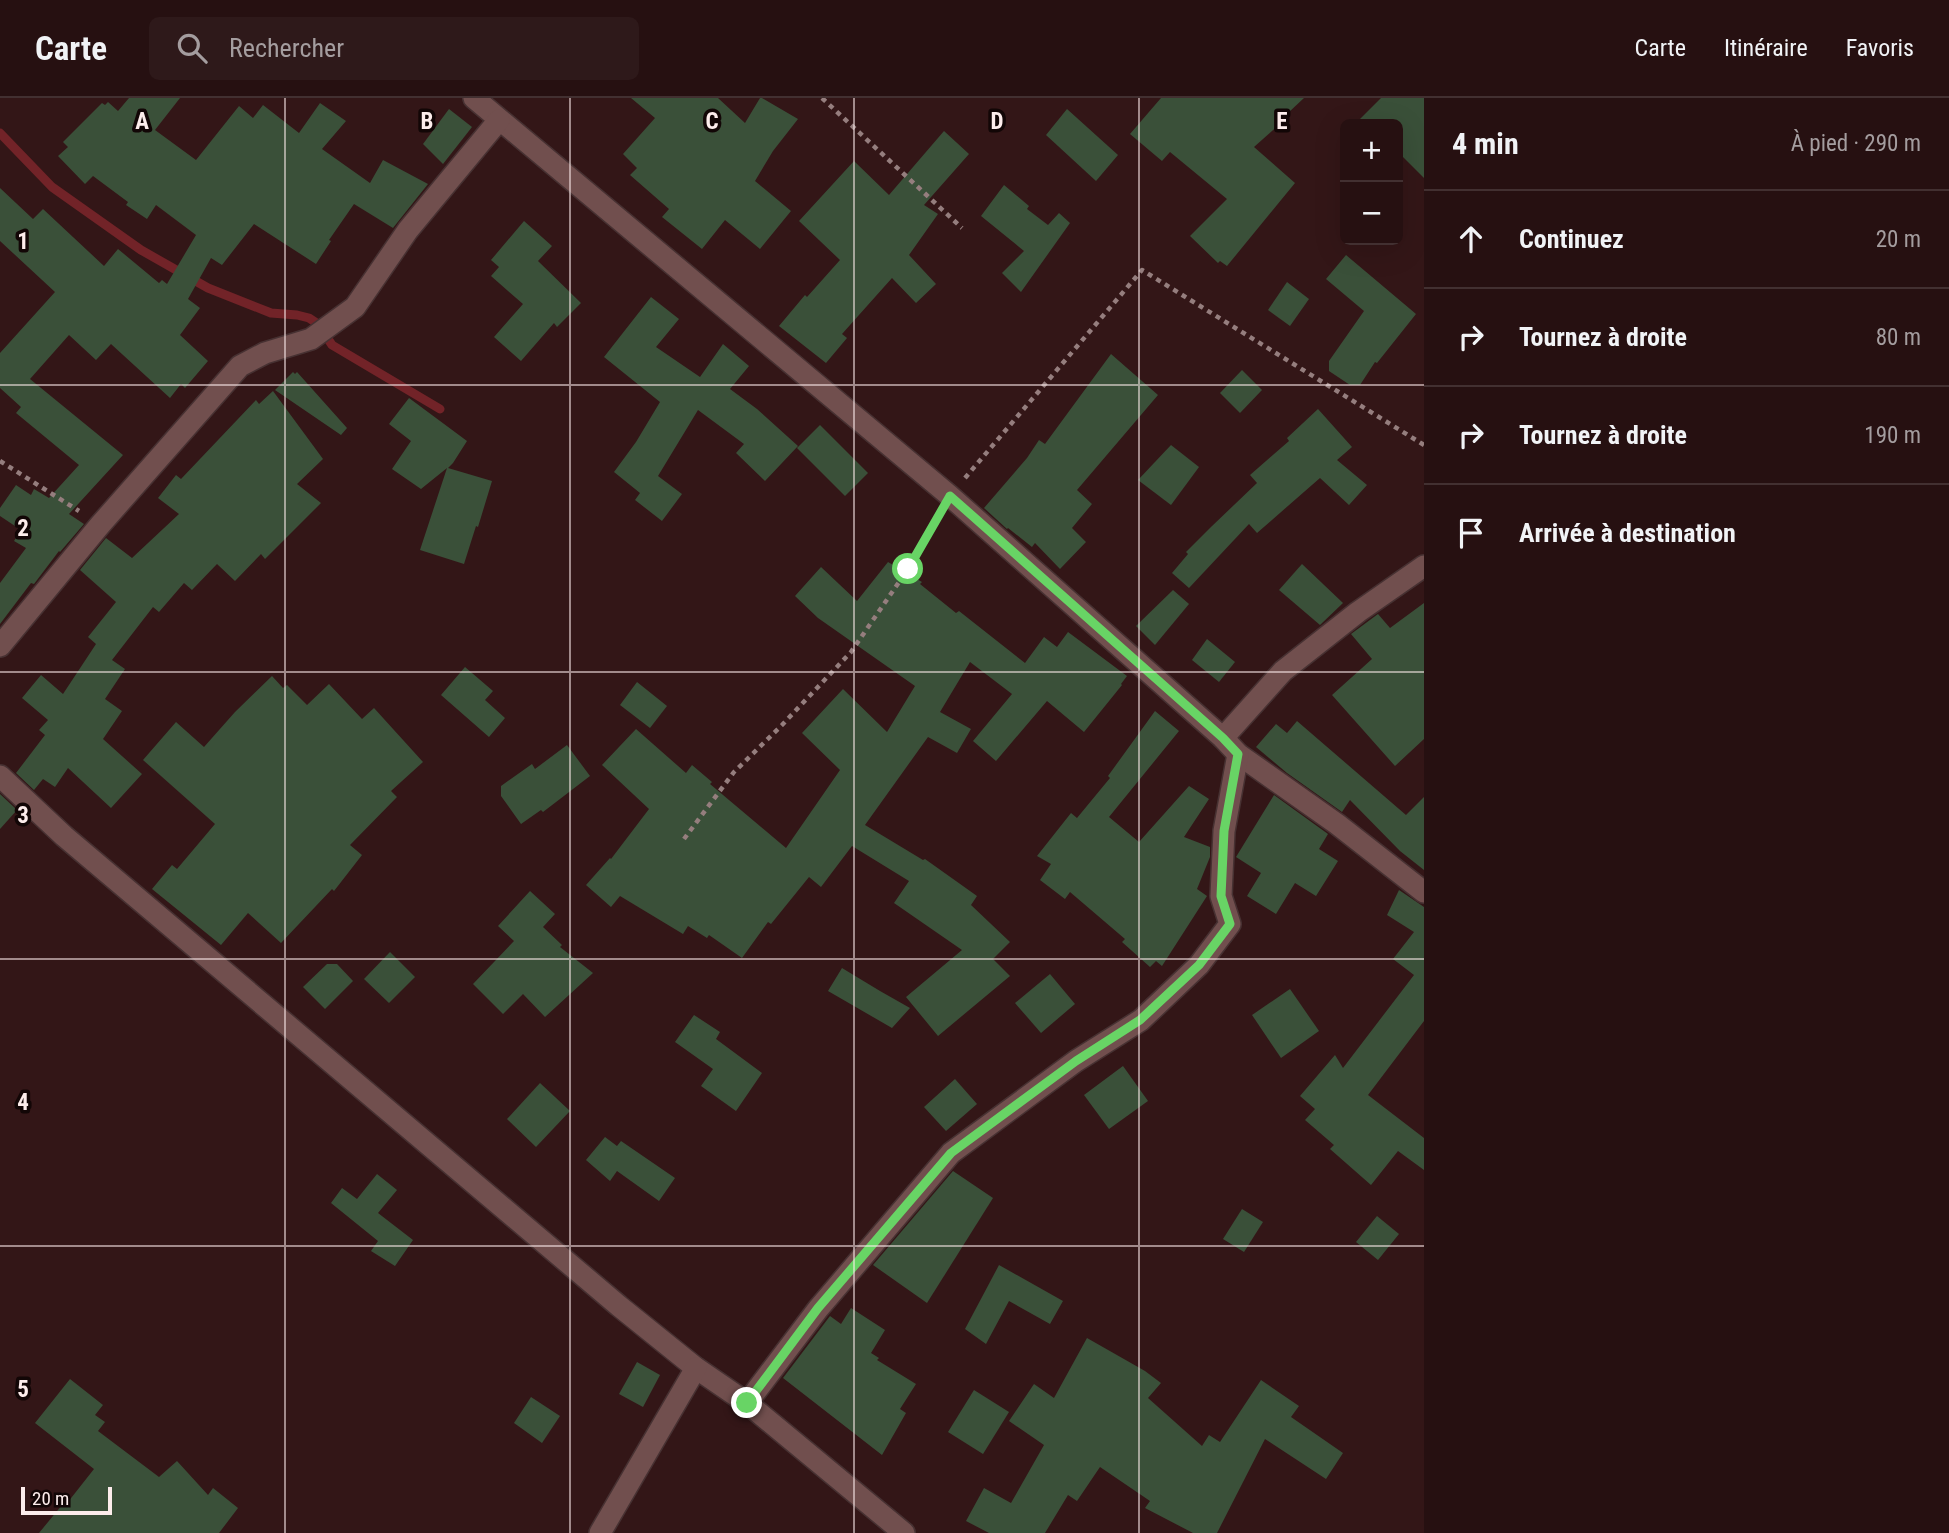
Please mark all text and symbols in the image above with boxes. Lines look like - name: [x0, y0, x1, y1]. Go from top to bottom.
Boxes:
- search box: [149, 17, 639, 80]
- text: Carte: [35, 29, 107, 68]
- icon: search: [173, 29, 211, 67]
- text: Rechercher: [229, 33, 344, 63]
- text: Carte: [1635, 34, 1686, 62]
- text: Itinéraire: [1724, 34, 1808, 62]
- text: Favoris: [1846, 34, 1914, 62]
- text: A: [135, 108, 149, 135]
- text: B: [421, 108, 433, 135]
- text: C: [705, 108, 719, 135]
- text: D: [991, 108, 1004, 135]
- text: E: [1276, 108, 1288, 135]
- map controls: [1340, 119, 1403, 245]
- button: +: [1340, 119, 1403, 182]
- text: 4 min: [1452, 126, 1519, 161]
- text: À pied · 290 m: [1791, 130, 1921, 157]
- button: −: [1340, 182, 1403, 245]
- icon: ahead: [1452, 220, 1490, 258]
- text: Continuez: [1519, 224, 1624, 254]
- text: 20 m: [1876, 226, 1921, 253]
- text: 1: [17, 228, 29, 255]
- icon: right: [1452, 318, 1490, 356]
- text: Tournez à droite: [1519, 322, 1687, 352]
- text: 80 m: [1876, 324, 1921, 351]
- icon: right: [1452, 416, 1490, 454]
- text: Tournez à droite: [1519, 420, 1687, 450]
- text: 190 m: [1864, 422, 1921, 449]
- icon: arrive: [1452, 514, 1490, 552]
- text: 2: [17, 515, 29, 542]
- text: Arrivée à destination: [1519, 518, 1736, 548]
- route start: [892, 553, 923, 584]
- text: 3: [17, 802, 29, 829]
- text: 4: [17, 1089, 29, 1116]
- text: 5: [17, 1376, 29, 1403]
- route end: [731, 1387, 762, 1418]
- scale bar: [21, 1484, 112, 1516]
- text: 20 m: [32, 1487, 69, 1510]

